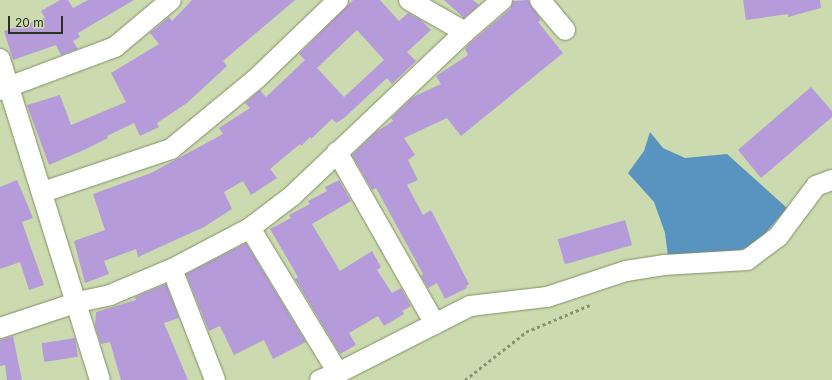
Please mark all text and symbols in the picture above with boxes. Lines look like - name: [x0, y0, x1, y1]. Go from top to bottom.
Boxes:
- scale bar: [10, 8, 65, 34]
- text: 20 m: [15, 15, 44, 30]

